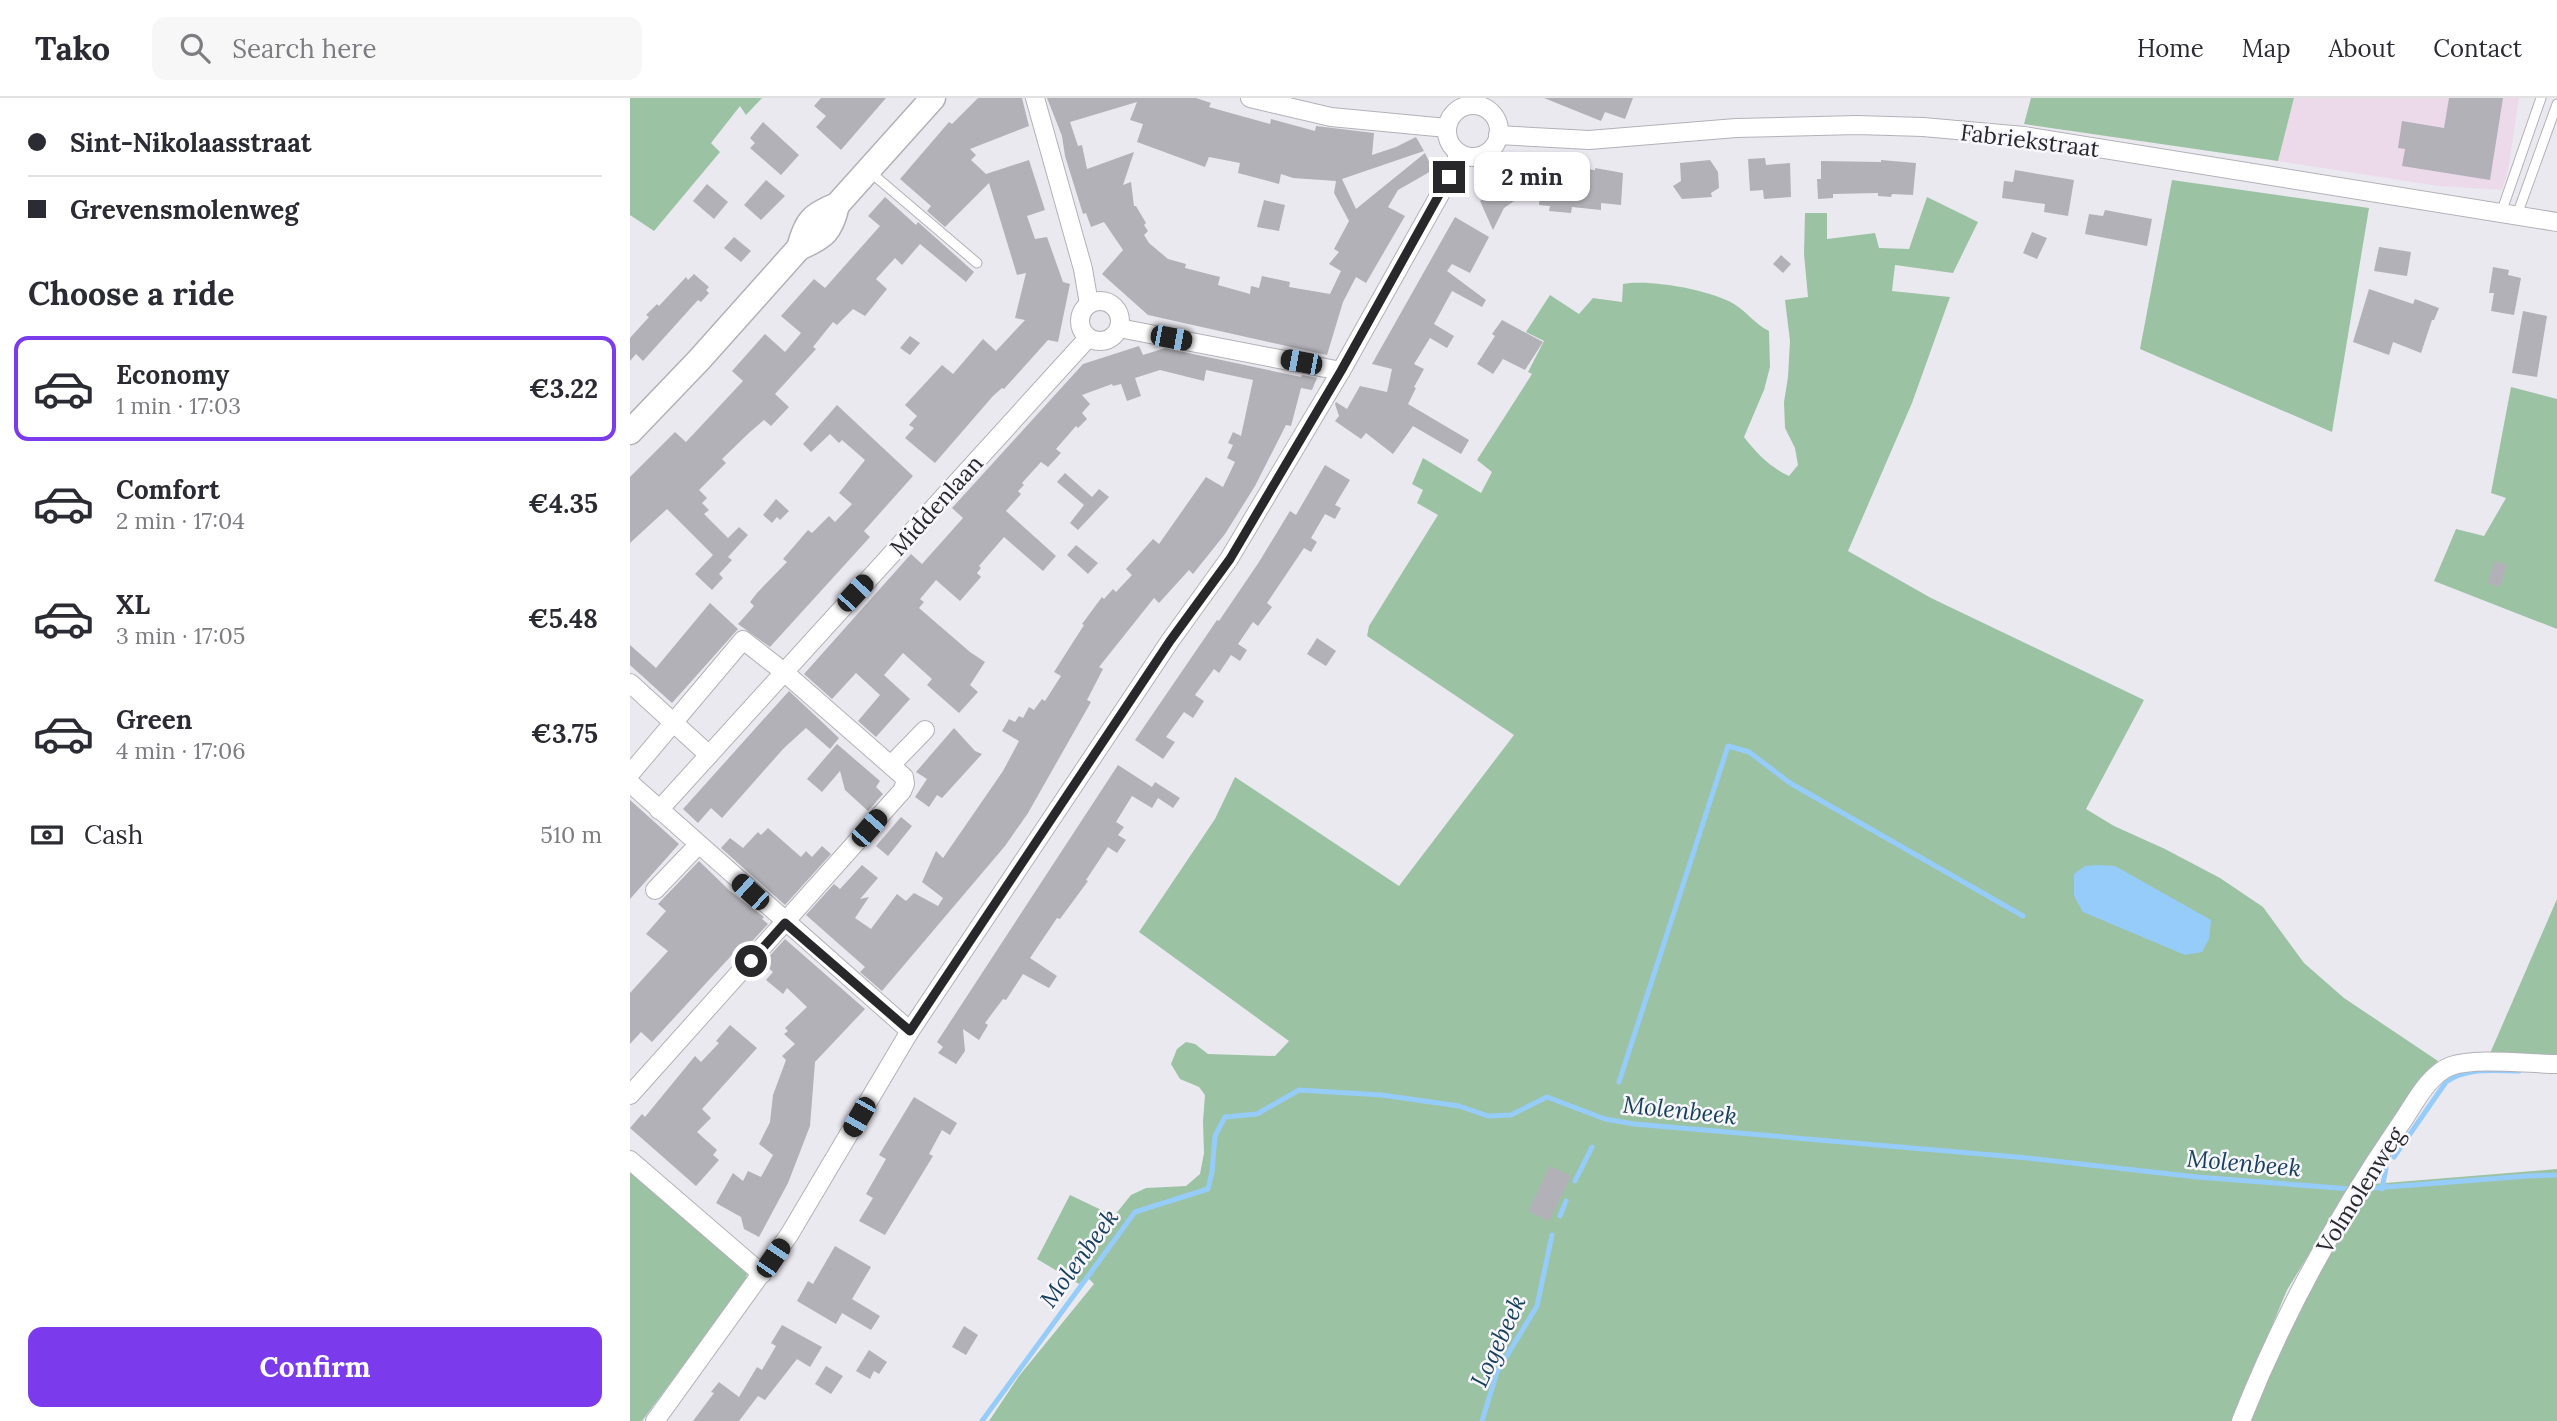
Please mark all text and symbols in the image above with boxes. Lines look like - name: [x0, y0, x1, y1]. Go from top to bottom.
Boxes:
- search box: [152, 17, 642, 80]
- text: Tako: [35, 27, 110, 69]
- icon: search: [176, 29, 214, 67]
- text: Search here: [232, 32, 377, 65]
- text: Home: [2137, 33, 2204, 64]
- text: Map: [2242, 33, 2291, 64]
- text: About: [2329, 33, 2395, 64]
- text: Contact: [2433, 33, 2522, 64]
- street label: Fabriekstraat: [1959, 117, 2101, 163]
- text: Sint-Nikolaasstraat: [70, 126, 311, 159]
- callout: 2 min: [1474, 153, 1589, 202]
- route end: [1433, 161, 1465, 193]
- text: 2 min: [1501, 162, 1563, 191]
- text: Grevensmolenweg: [70, 193, 299, 226]
- text: Choose a ride: [28, 273, 235, 314]
- car: [1149, 324, 1194, 352]
- car: [1279, 348, 1324, 376]
- icon: car: [32, 357, 95, 420]
- text: Economy: [116, 358, 229, 391]
- text: €3.22: [529, 372, 598, 405]
- text: 1 min · 17:03: [116, 391, 241, 420]
- street label: Middenlaan: [883, 449, 989, 561]
- icon: car: [32, 472, 95, 535]
- text: Comfort: [116, 473, 220, 506]
- text: €4.35: [528, 487, 598, 520]
- text: 2 min · 17:04: [116, 506, 245, 535]
- car: [833, 570, 878, 616]
- icon: car: [32, 587, 95, 650]
- text: XL: [116, 588, 150, 621]
- text: €5.48: [528, 602, 598, 635]
- text: 3 min · 17:05: [116, 621, 245, 650]
- icon: car: [32, 702, 95, 765]
- text: Green: [116, 703, 192, 736]
- text: €3.75: [531, 717, 598, 750]
- text: 4 min · 17:06: [116, 736, 246, 765]
- car: [848, 805, 891, 851]
- icon: cash: [28, 816, 66, 854]
- text: Cash: [84, 818, 143, 851]
- text: 510 m: [540, 820, 602, 849]
- car: [728, 870, 773, 914]
- route start: [735, 945, 767, 977]
- water label: Molenbeek: [1621, 1089, 1739, 1131]
- car: [840, 1094, 879, 1140]
- street label: Volmolenweg: [2309, 1120, 2411, 1259]
- water label: Molenbeek: [2185, 1143, 2303, 1183]
- water label: Molenbeek: [1033, 1202, 1125, 1314]
- car: [753, 1235, 794, 1281]
- water label: Logebeek: [1463, 1290, 1533, 1392]
- button: Confirm: [28, 1327, 602, 1407]

